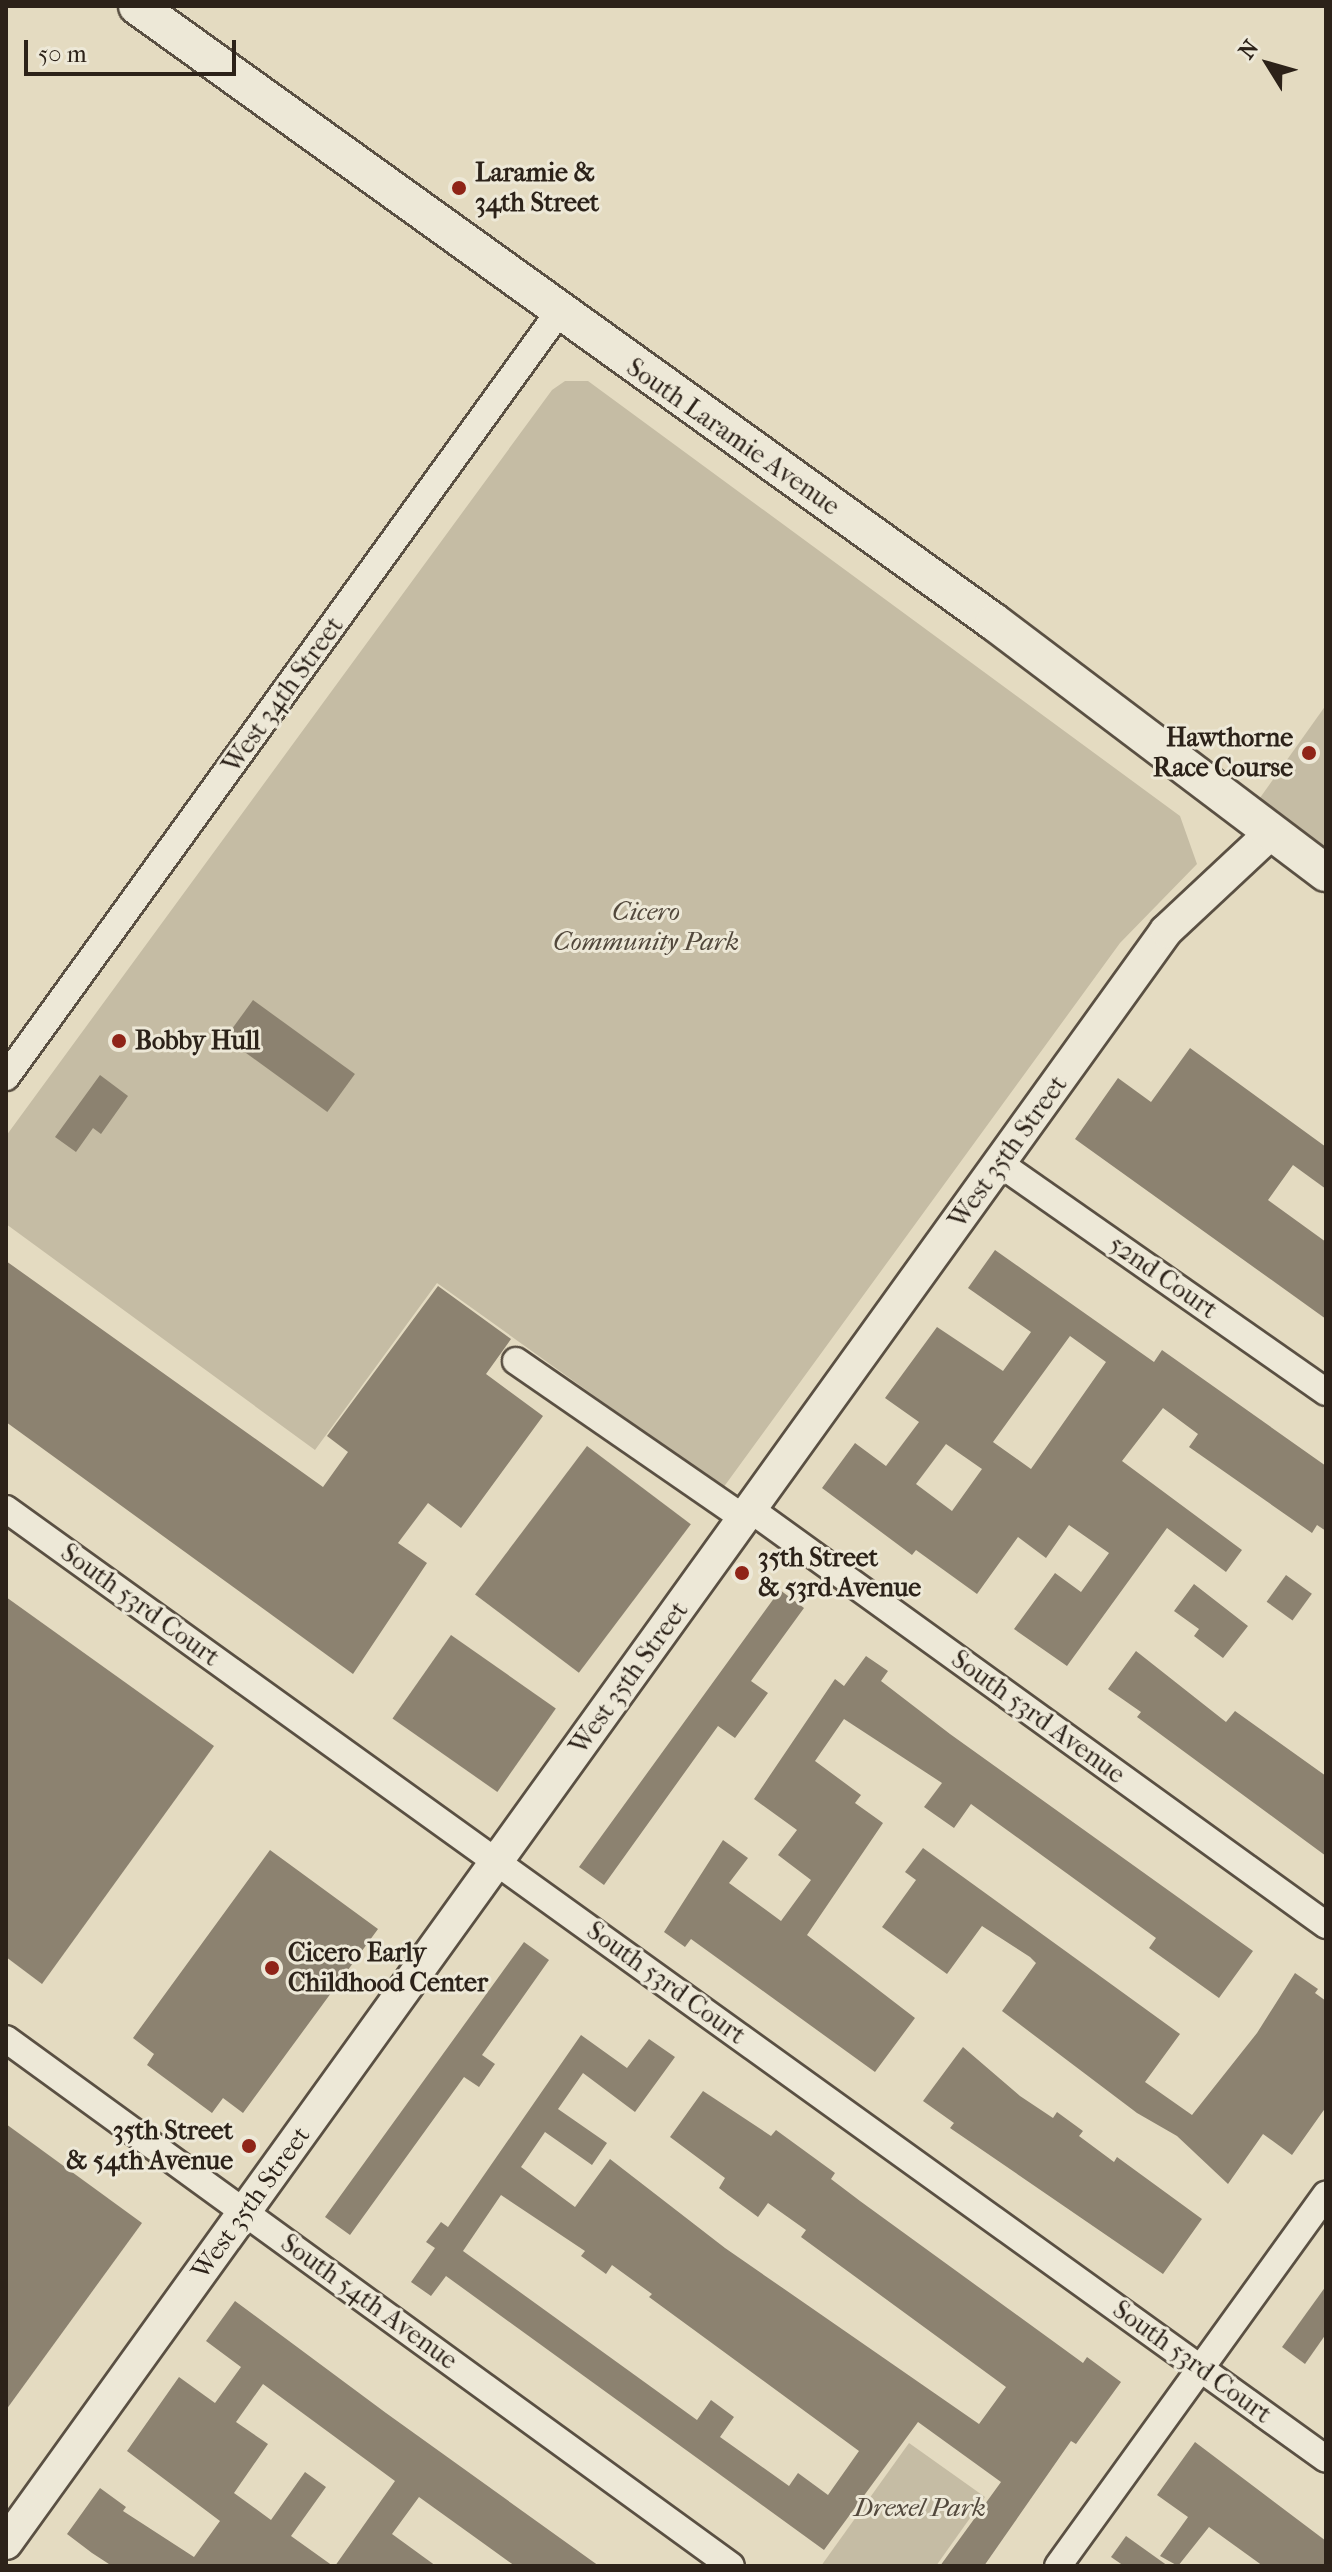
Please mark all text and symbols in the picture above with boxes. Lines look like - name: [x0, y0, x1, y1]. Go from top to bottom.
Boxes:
- scale bar: [28, 24, 240, 74]
- north arrow: [1228, 24, 1308, 104]
- text: N: [1233, 35, 1264, 64]
- text: 50 m: [38, 40, 87, 68]
- place label: Laramie & 34th Street: [475, 157, 599, 218]
- marker: Laramie & 34th Street: [450, 179, 468, 197]
- street label: South Laramie Avenue: [621, 352, 845, 522]
- street label: West 34th Street: [216, 611, 350, 779]
- place label: Hawthorne Race Course: [1153, 722, 1293, 784]
- marker: Hawthorne Race Course: [1300, 744, 1318, 762]
- park label: Cicero Community Park: [553, 896, 739, 958]
- place label: Bobby Hull: [135, 1025, 260, 1057]
- marker: Bobby Hull: [110, 1032, 128, 1050]
- street label: West 35th Street: [942, 1070, 1074, 1234]
- street label: 52nd Court: [1103, 1228, 1223, 1326]
- street label: South 53rd Court: [55, 1537, 225, 1673]
- place label: 35th Street & 53rd Avenue: [758, 1542, 921, 1604]
- marker: 35th Street & 53rd Avenue: [733, 1564, 751, 1582]
- street label: West 35th Street: [563, 1596, 695, 1760]
- street label: South 53rd Avenue: [945, 1644, 1131, 1790]
- street label: South 53rd Court: [581, 1915, 751, 2051]
- place label: Cicero Early Childhood Center: [288, 1937, 488, 1998]
- marker: Cicero Early Childhood Center: [263, 1959, 281, 1977]
- place label: 35th Street & 54th Avenue: [66, 2115, 233, 2176]
- street label: West 35th Street: [185, 2121, 317, 2285]
- marker: 35th Street & 54th Avenue: [240, 2137, 258, 2155]
- street label: South 54th Avenue: [275, 2228, 463, 2376]
- street label: South 53rd Court: [1107, 2294, 1277, 2430]
- park label: Drexel Park: [854, 2492, 986, 2524]

